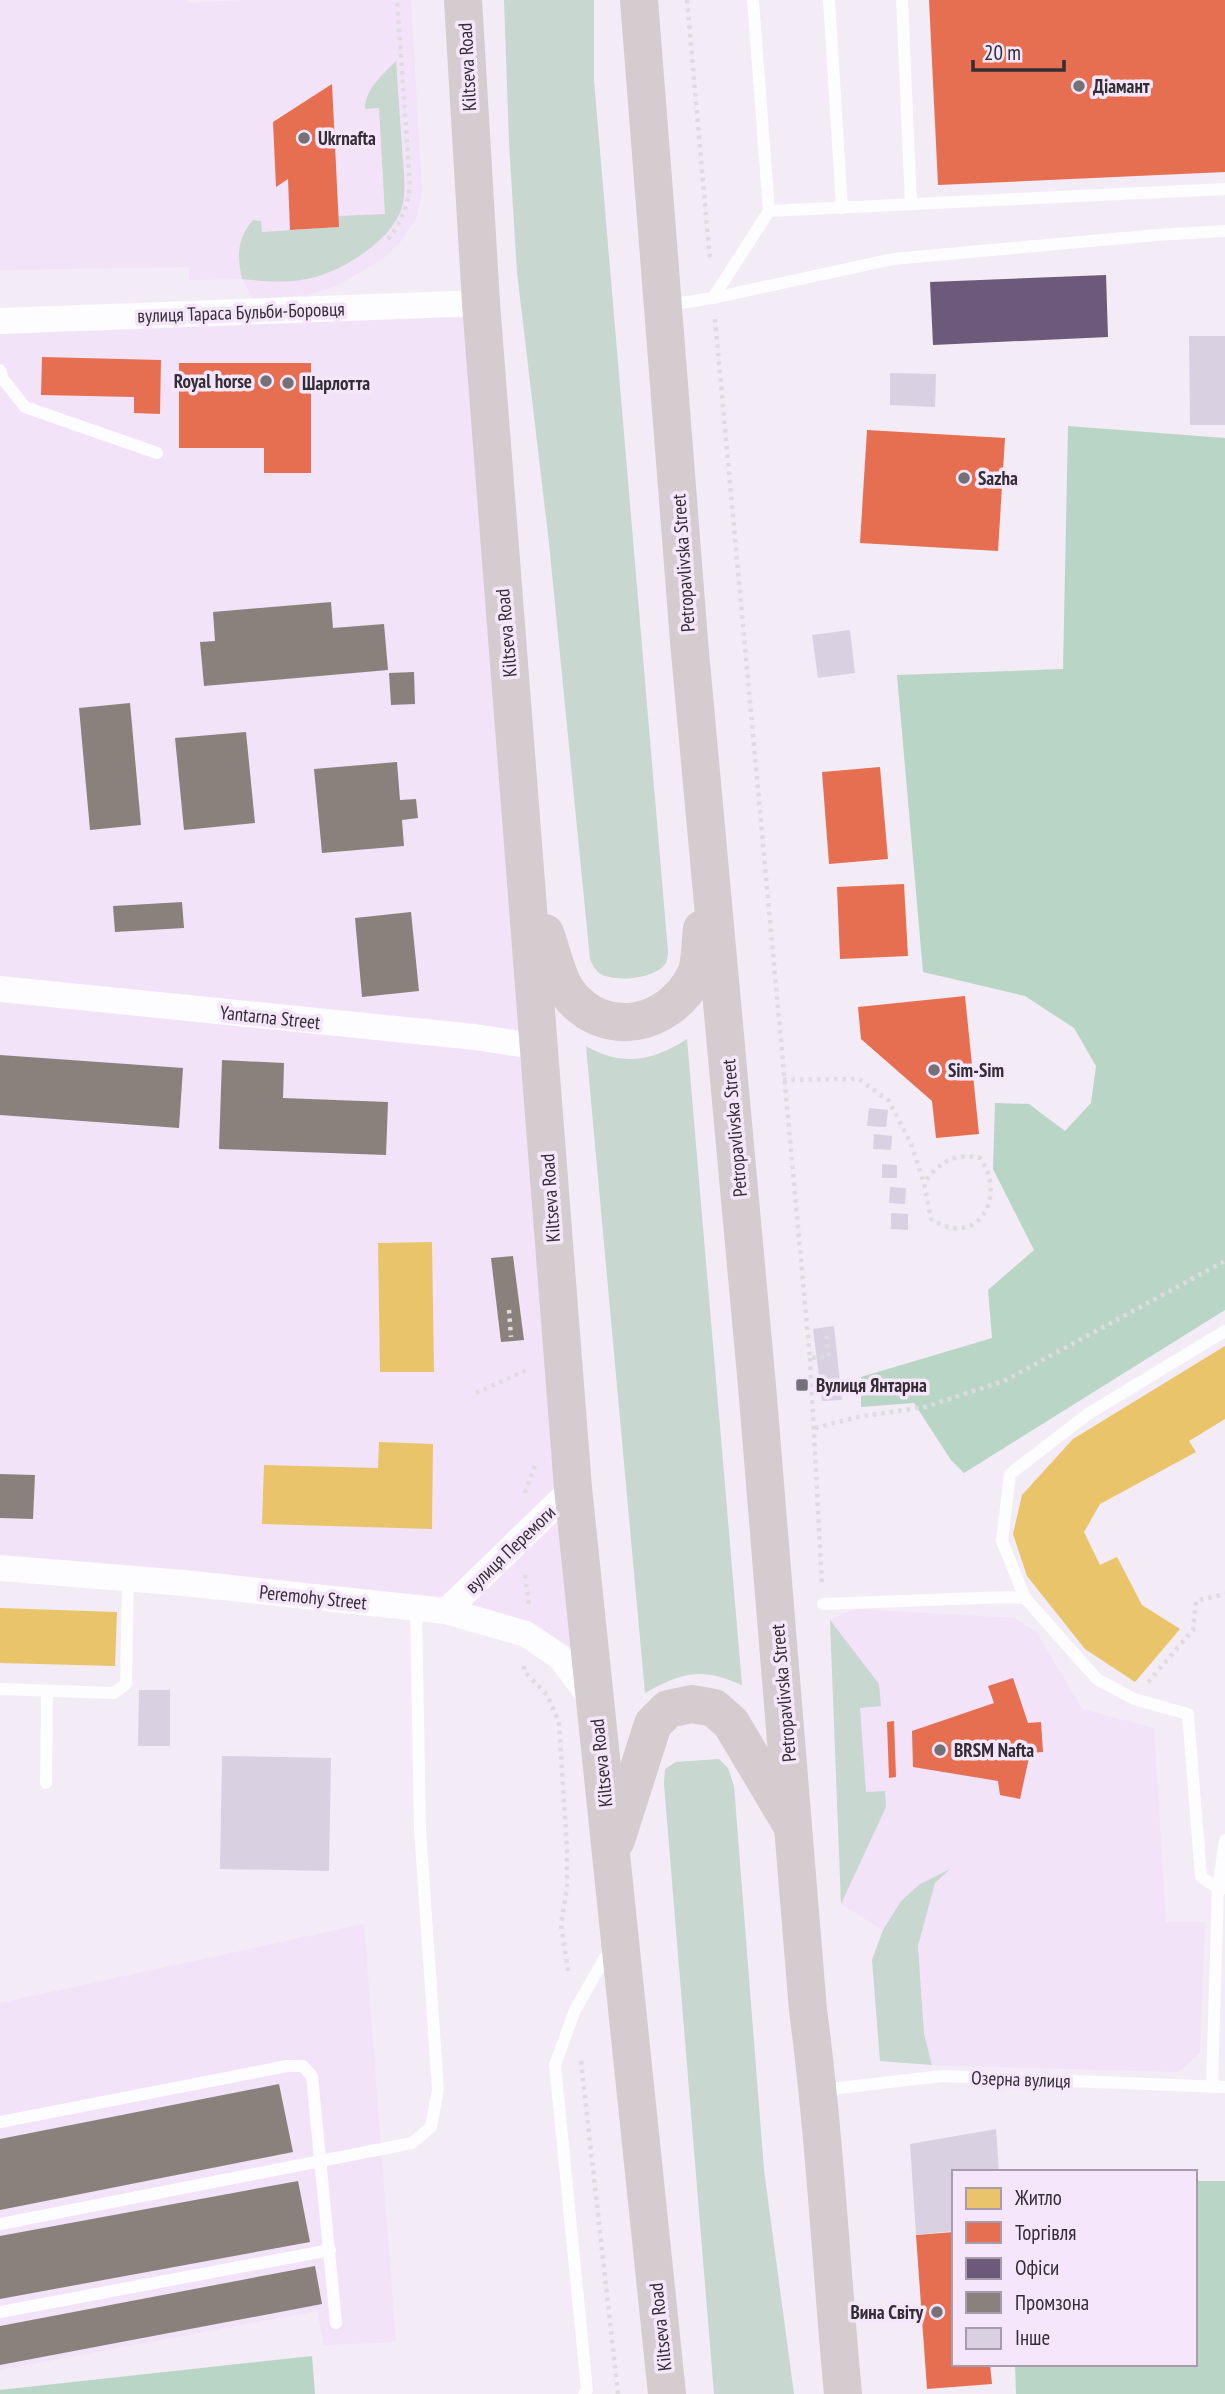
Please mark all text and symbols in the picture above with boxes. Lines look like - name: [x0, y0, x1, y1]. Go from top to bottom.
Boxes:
- street label: Kiltseva Road: [453, 22, 481, 112]
- scale bar: [973, 28, 1064, 72]
- text: 20 m: [984, 39, 1021, 66]
- place label: Діамант: [1093, 74, 1150, 98]
- marker: Діамант: [1071, 78, 1087, 94]
- place label: Ukrnafta: [318, 126, 376, 150]
- marker: Ukrnafta: [296, 130, 312, 146]
- street label: вулиця Тараса Бульби-Боровця: [137, 296, 345, 328]
- place label: Royal horse: [174, 369, 252, 393]
- place label: Шарлотта: [302, 371, 370, 395]
- marker: Royal horse: [258, 373, 274, 389]
- marker: Шарлотта: [280, 375, 296, 391]
- place label: Sazha: [978, 466, 1018, 490]
- marker: Sazha: [956, 470, 972, 486]
- street label: Petropavlivska Street: [666, 492, 700, 633]
- street label: Kiltseva Road: [490, 588, 522, 678]
- street label: Yantarna Street: [219, 1000, 322, 1034]
- street label: Petropavlivska Street: [716, 1057, 752, 1198]
- place label: Sim-Sim: [948, 1058, 1004, 1082]
- marker: Sim-Sim: [926, 1062, 942, 1078]
- street label: Kiltseva Road: [535, 1153, 565, 1243]
- place label: Вулиця Янтарна: [816, 1373, 927, 1397]
- marker: Вулиця Янтарна: [794, 1377, 810, 1393]
- street label: вулиця Перемоги: [460, 1500, 560, 1598]
- street label: Peremohy Street: [258, 1579, 369, 1615]
- street label: Petropavlivska Street: [765, 1622, 801, 1763]
- street label: Kiltseva Road: [584, 1718, 618, 1808]
- place label: BRSM Nafta: [954, 1738, 1034, 1762]
- marker: BRSM Nafta: [932, 1742, 948, 1758]
- street label: Озерна вулиця: [971, 2065, 1071, 2093]
- legend: [952, 2170, 1197, 2366]
- text: Житло: [1014, 2184, 1062, 2211]
- text: Торгівля: [1015, 2219, 1076, 2246]
- text: Офіси: [1015, 2254, 1059, 2281]
- street label: Kiltseva Road: [643, 2282, 677, 2372]
- text: Промзона: [1015, 2289, 1089, 2316]
- place label: Вина Світу: [850, 2300, 923, 2324]
- marker: Вина Світу: [929, 2304, 945, 2320]
- text: Інше: [1015, 2324, 1050, 2351]

